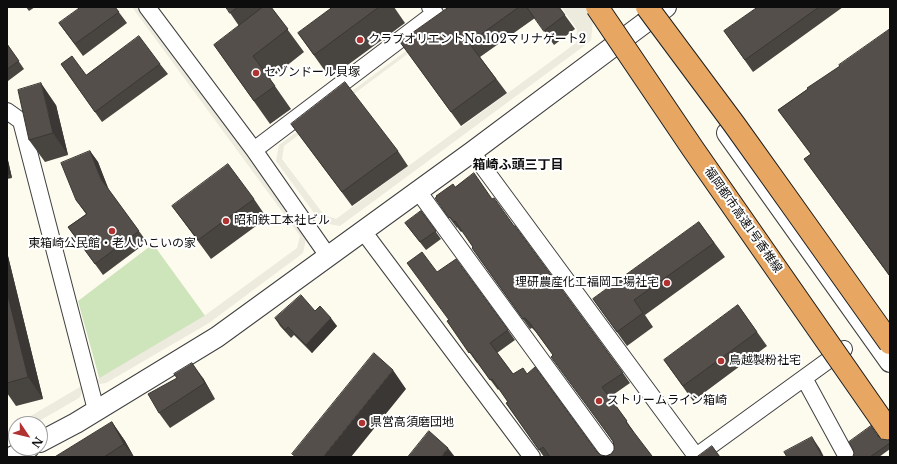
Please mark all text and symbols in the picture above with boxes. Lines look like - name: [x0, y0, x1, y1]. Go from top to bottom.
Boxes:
- place label: クラブオリエントNo.102マリナゲート2: [368, 33, 586, 47]
- marker: クラブオリエントNo.102マリナゲート2: [355, 35, 365, 45]
- place label: セゾンドール貝塚: [264, 66, 360, 80]
- marker: セゾンドール貝塚: [251, 68, 261, 78]
- district label: 箱崎ふ頭三丁目: [473, 157, 563, 173]
- street label: 福岡都市高速1号香椎線: [701, 165, 785, 275]
- place label: 昭和鉄工本社ビル: [234, 214, 330, 228]
- marker: 昭和鉄工本社ビル: [221, 216, 231, 226]
- marker: 東箱崎公民館・老人いこいの家: [107, 226, 117, 236]
- place label: 東箱崎公民館・老人いこいの家: [28, 237, 196, 251]
- place label: 理研農産化工福岡工場社宅: [515, 276, 659, 290]
- marker: 理研農産化工福岡工場社宅: [662, 278, 672, 288]
- place label: 鳥越製粉社宅: [729, 354, 801, 368]
- marker: 鳥越製粉社宅: [716, 356, 726, 366]
- place label: ストリームライン箱崎: [607, 394, 727, 408]
- marker: ストリームライン箱崎: [594, 396, 604, 406]
- north arrow: [8, 416, 48, 456]
- place label: 県営高須磨団地: [370, 416, 454, 430]
- marker: 県営高須磨団地: [357, 418, 367, 428]
- text: N: [28, 434, 46, 451]

